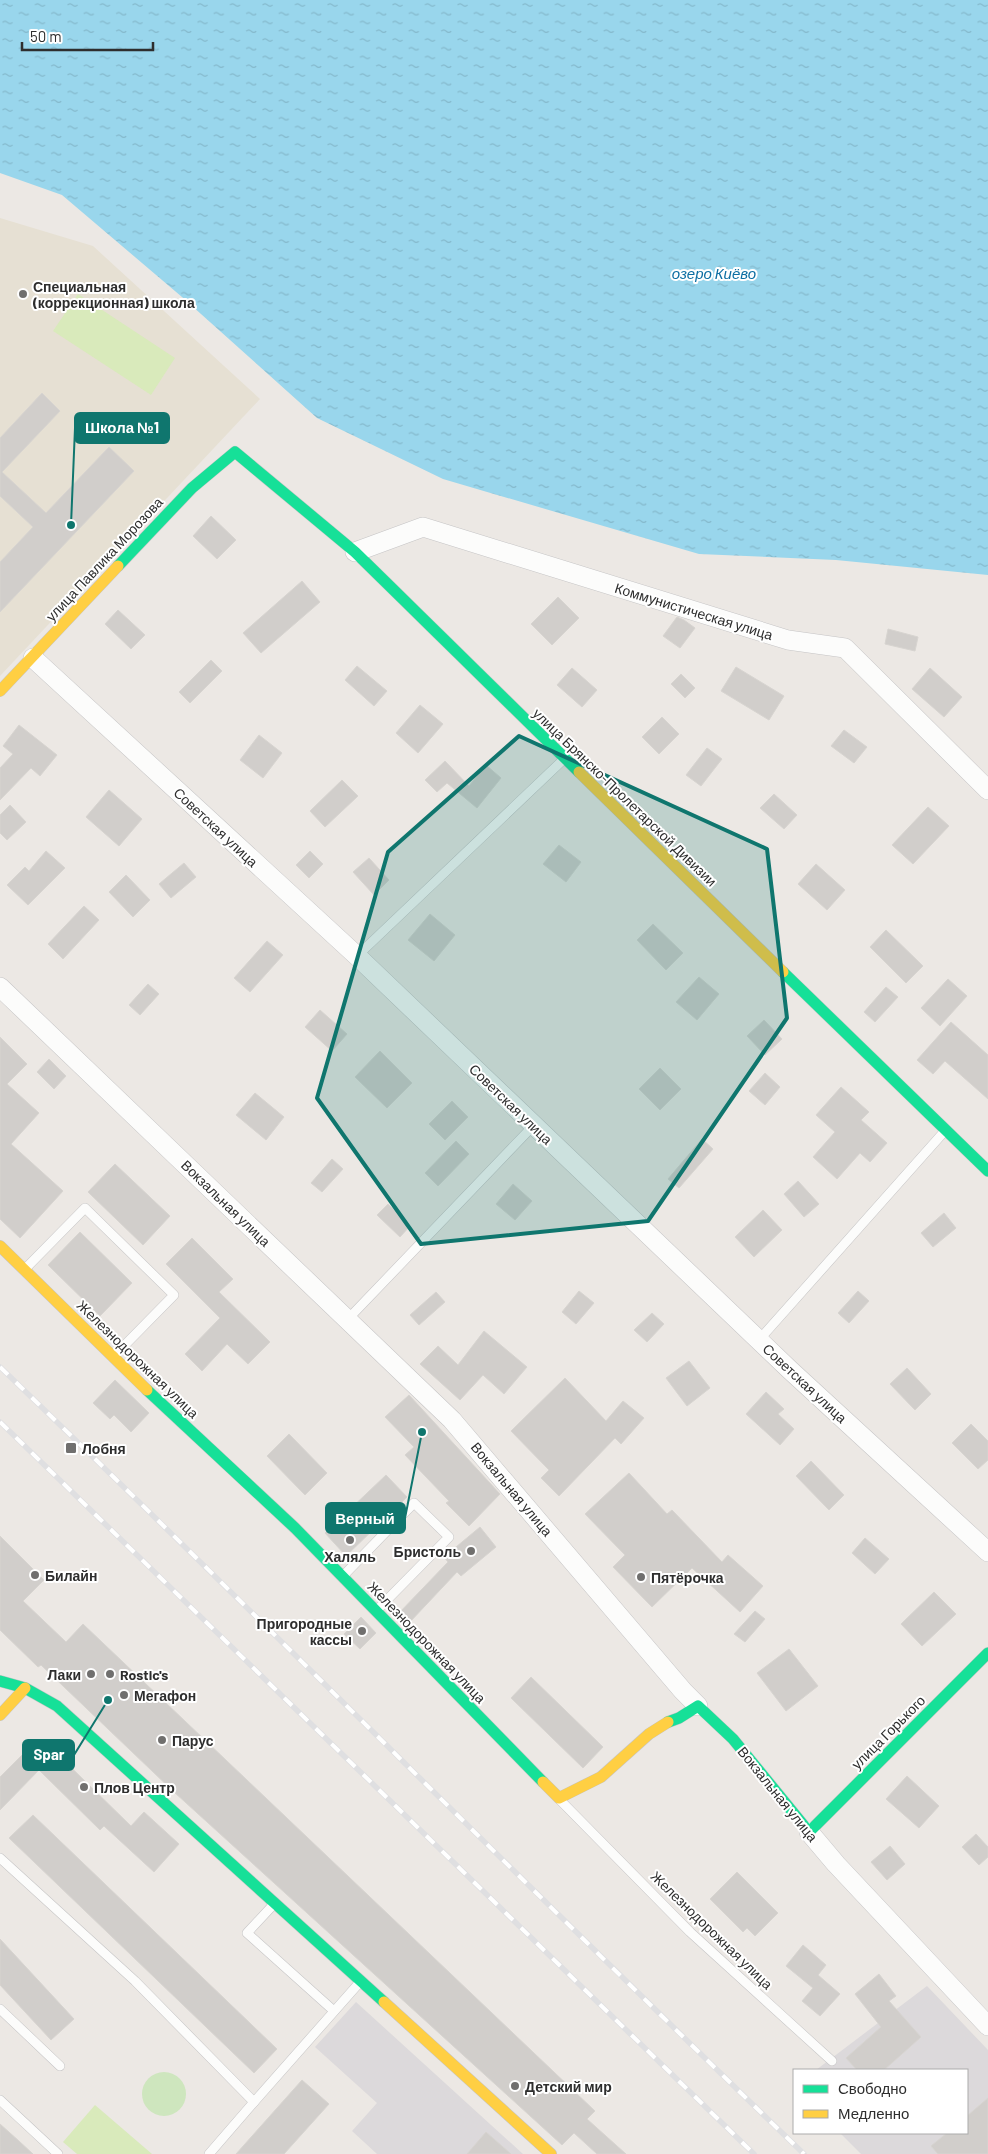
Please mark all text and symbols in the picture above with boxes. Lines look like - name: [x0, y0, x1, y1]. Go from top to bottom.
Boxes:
- scale bar: [22, 20, 154, 52]
- text: 50 m: [30, 27, 62, 45]
- water label: озеро Киёво: [672, 264, 756, 282]
- place label: Специальная (коррекционная) школа: [32, 278, 195, 311]
- marker: Специальная (коррекционная) школа: [17, 288, 29, 300]
- callout: Школа №1: [75, 413, 169, 443]
- text: Школа №1: [85, 418, 159, 436]
- street label: улица Павлика Морозова: [42, 493, 166, 625]
- street label: Коммунистическая улица: [613, 579, 775, 643]
- street label: улица Брянско-Пролетарской Дивизии: [530, 704, 720, 890]
- street label: Советская улица: [170, 784, 262, 870]
- street label: Советская улица: [466, 1060, 556, 1148]
- street label: Вокзальная улица: [178, 1156, 274, 1250]
- street label: Железнодорожная улица: [74, 1296, 202, 1422]
- street label: Советская улица: [759, 1340, 851, 1426]
- street label: Вокзальная улица: [468, 1439, 556, 1540]
- place label: Лобня: [82, 1440, 126, 1457]
- marker: Лобня: [64, 1441, 78, 1455]
- callout: Верный: [326, 1503, 405, 1533]
- text: Верный: [335, 1509, 395, 1527]
- marker: Халяль: [344, 1534, 356, 1546]
- place label: Бристоль: [394, 1543, 461, 1560]
- marker: Бристоль: [465, 1545, 477, 1557]
- place label: Халяль: [324, 1548, 376, 1565]
- place label: Билайн: [45, 1567, 97, 1584]
- marker: Билайн: [29, 1569, 41, 1581]
- place label: Пятёрочка: [651, 1569, 724, 1586]
- marker: Пятёрочка: [635, 1571, 647, 1583]
- street label: Железнодорожная улица: [364, 1578, 490, 1706]
- place label: Пригородные кассы: [257, 1615, 352, 1648]
- marker: Пригородные кассы: [356, 1625, 368, 1637]
- place label: Лаки: [47, 1666, 81, 1683]
- place label: Rostic's: [120, 1666, 168, 1683]
- marker: Лаки: [85, 1668, 97, 1680]
- marker: Rostic's: [104, 1668, 116, 1680]
- place label: Мегафон: [134, 1687, 196, 1704]
- marker: Мегафон: [118, 1689, 130, 1701]
- street label: улица Горького: [848, 1691, 929, 1772]
- place label: Парус: [172, 1732, 214, 1749]
- marker: Парус: [156, 1734, 168, 1746]
- callout: Spar: [23, 1740, 74, 1770]
- street label: Вокзальная улица: [734, 1743, 822, 1845]
- text: Spar: [33, 1745, 65, 1763]
- place label: Плов Центр: [94, 1779, 175, 1796]
- marker: Плов Центр: [78, 1781, 90, 1793]
- street label: Железнодорожная улица: [648, 1867, 776, 1993]
- legend: [793, 2069, 968, 2134]
- place label: Детский мир: [525, 2078, 612, 2095]
- text: Свободно: [838, 2079, 907, 2097]
- marker: Детский мир: [509, 2080, 521, 2092]
- text: Медленно: [838, 2104, 909, 2122]

